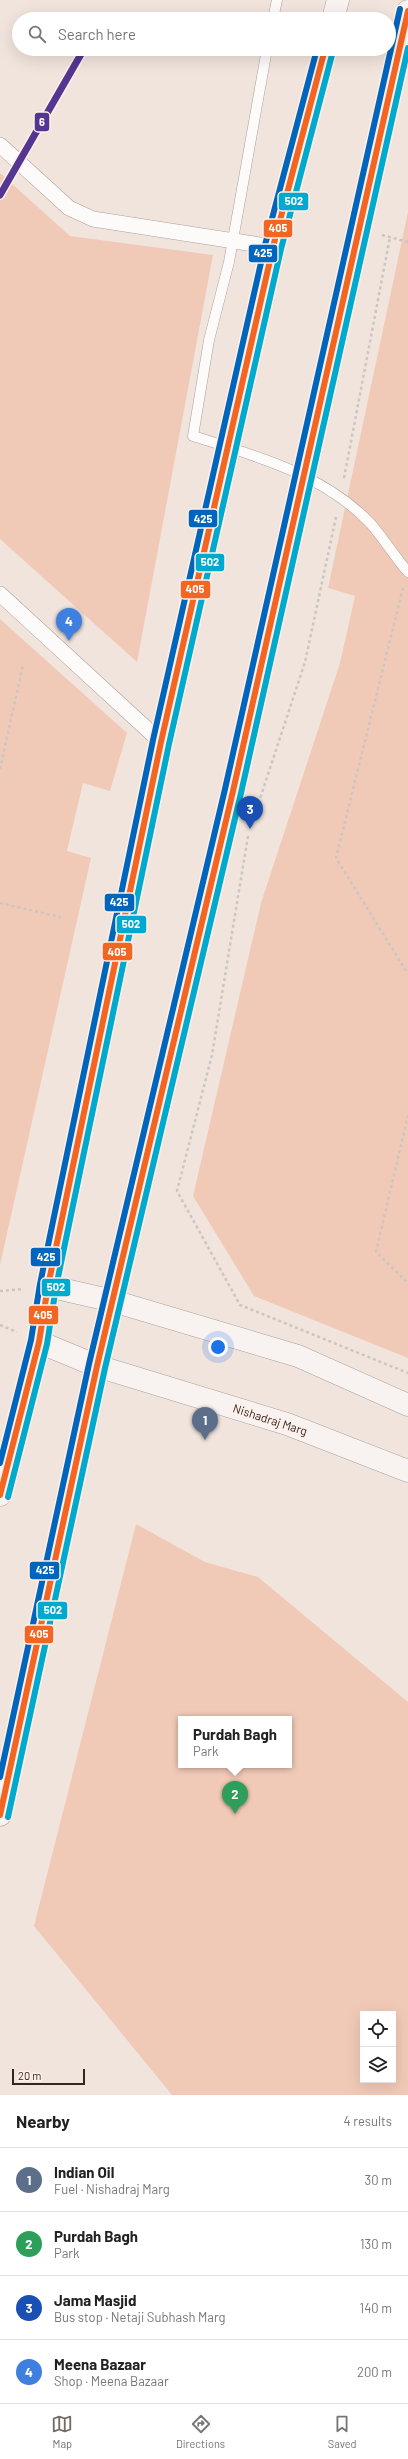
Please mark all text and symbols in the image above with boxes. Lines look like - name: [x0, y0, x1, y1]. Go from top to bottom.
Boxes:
- search box: [12, 12, 396, 56]
- icon: search: [26, 23, 48, 45]
- text: Search here: [58, 25, 136, 43]
- line badge: 6: [34, 112, 50, 132]
- text: 6: [39, 115, 45, 128]
- line badge: 502: [278, 192, 309, 211]
- text: 502: [285, 194, 303, 207]
- line badge: 405: [263, 219, 293, 238]
- text: 405: [269, 221, 287, 234]
- line badge: 425: [248, 244, 278, 263]
- text: 425: [254, 246, 272, 259]
- line badge: 425: [188, 509, 218, 528]
- text: 425: [194, 512, 212, 525]
- line badge: 502: [195, 553, 225, 572]
- text: 502: [201, 555, 219, 568]
- line badge: 405: [180, 580, 211, 599]
- text: 405: [186, 582, 204, 595]
- pin: 4: [56, 608, 82, 641]
- pin: 3: [237, 796, 263, 829]
- line badge: 425: [104, 893, 135, 912]
- text: 425: [110, 895, 128, 908]
- line badge: 502: [116, 915, 147, 934]
- text: 502: [122, 917, 140, 930]
- line badge: 405: [102, 942, 133, 961]
- text: 405: [108, 945, 126, 958]
- line badge: 425: [30, 1247, 61, 1267]
- text: 425: [37, 1250, 55, 1263]
- line badge: 502: [41, 1278, 71, 1297]
- text: 502: [47, 1280, 65, 1293]
- line badge: 405: [28, 1305, 59, 1325]
- text: 405: [34, 1308, 52, 1321]
- your location: [208, 1337, 228, 1357]
- street label: Nishadraj Marg: [231, 1400, 309, 1438]
- pin: 1: [192, 1407, 218, 1440]
- line badge: 425: [29, 1561, 60, 1580]
- text: 425: [36, 1563, 54, 1576]
- line badge: 502: [37, 1601, 68, 1620]
- text: 502: [44, 1603, 62, 1616]
- line badge: 405: [24, 1625, 54, 1644]
- text: 405: [30, 1627, 48, 1640]
- popup: [178, 1716, 292, 1768]
- text: Purdah Bagh: [193, 1725, 277, 1743]
- text: Park: [193, 1743, 219, 1759]
- pin: 2: [222, 1781, 248, 1814]
- map controls: [360, 2011, 396, 2083]
- button: locate: [360, 2011, 396, 2047]
- button: layers: [360, 2047, 396, 2083]
- scale bar: [12, 2067, 85, 2086]
- text: 20 m: [18, 2069, 41, 2082]
- text: Nearby: [16, 2111, 70, 2131]
- text: 4 results: [344, 2113, 392, 2129]
- text: Indian Oil: [54, 2163, 114, 2181]
- text: 1: [27, 2172, 31, 2188]
- text: 30 m: [365, 2172, 392, 2188]
- text: Fuel · Nishadraj Marg: [54, 2181, 170, 2197]
- text: Purdah Bagh: [54, 2227, 138, 2245]
- text: 2: [25, 2236, 33, 2252]
- text: 130 m: [360, 2236, 392, 2252]
- text: Park: [54, 2245, 80, 2261]
- text: Jama Masjid: [54, 2291, 136, 2309]
- text: 3: [25, 2300, 33, 2316]
- text: 140 m: [360, 2300, 392, 2316]
- text: Bus stop · Netaji Subhash Marg: [54, 2309, 225, 2325]
- text: Meena Bazaar: [54, 2355, 146, 2373]
- text: 4: [25, 2364, 33, 2380]
- text: 200 m: [357, 2364, 392, 2380]
- text: Shop · Meena Bazaar: [54, 2373, 169, 2389]
- tab: Map: [51, 2413, 73, 2450]
- tab: Directions: [176, 2413, 225, 2450]
- tab: Saved: [328, 2413, 357, 2450]

